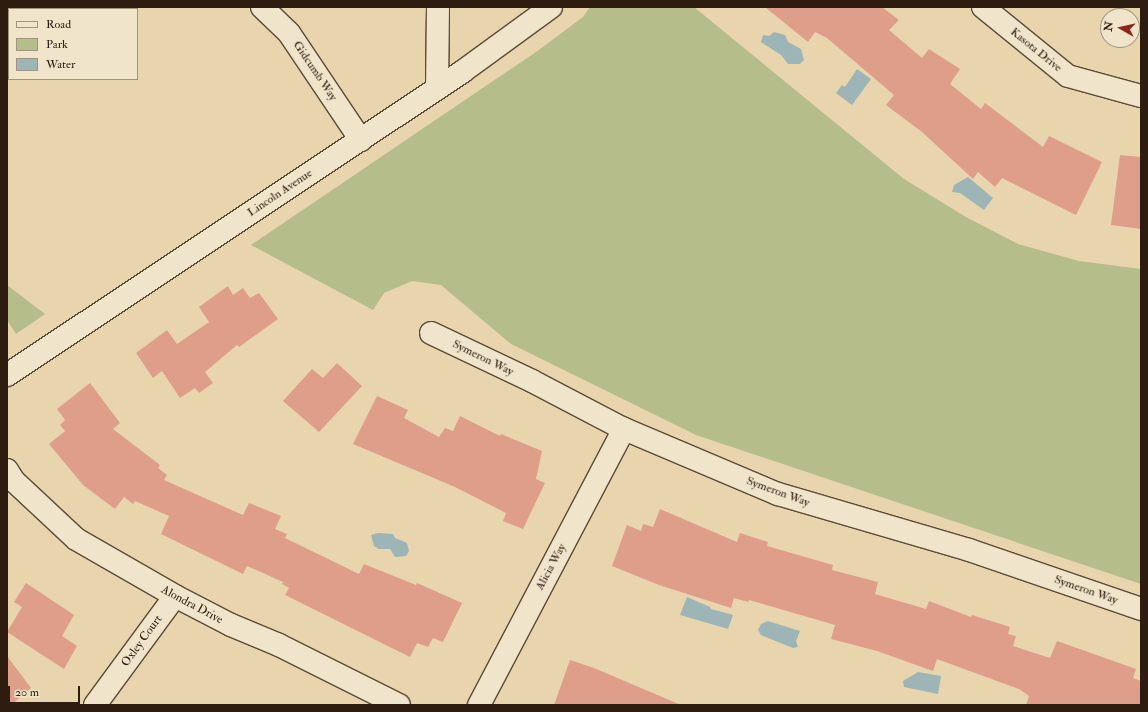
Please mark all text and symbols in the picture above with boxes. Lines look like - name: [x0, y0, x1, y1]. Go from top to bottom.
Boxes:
- legend: [8, 8, 138, 80]
- north arrow: [1100, 8, 1140, 48]
- text: Road: [46, 17, 71, 32]
- text: N: [1101, 21, 1116, 32]
- street label: Kasota Drive: [1007, 25, 1065, 75]
- text: Park: [46, 37, 68, 52]
- street label: Gidcumb Way: [290, 38, 340, 104]
- text: Water: [46, 57, 75, 72]
- street label: Lincoln Avenue: [245, 166, 315, 220]
- street label: Symeron Way: [450, 337, 516, 379]
- street label: Symeron Way: [744, 474, 812, 510]
- street label: Alicia Way: [533, 541, 569, 593]
- street label: Symeron Way: [1052, 572, 1120, 608]
- street label: Alondra Drive: [159, 583, 225, 627]
- street label: Oxley Court: [119, 612, 165, 670]
- scale bar: [10, 678, 82, 704]
- text: 20 m: [15, 685, 39, 700]

